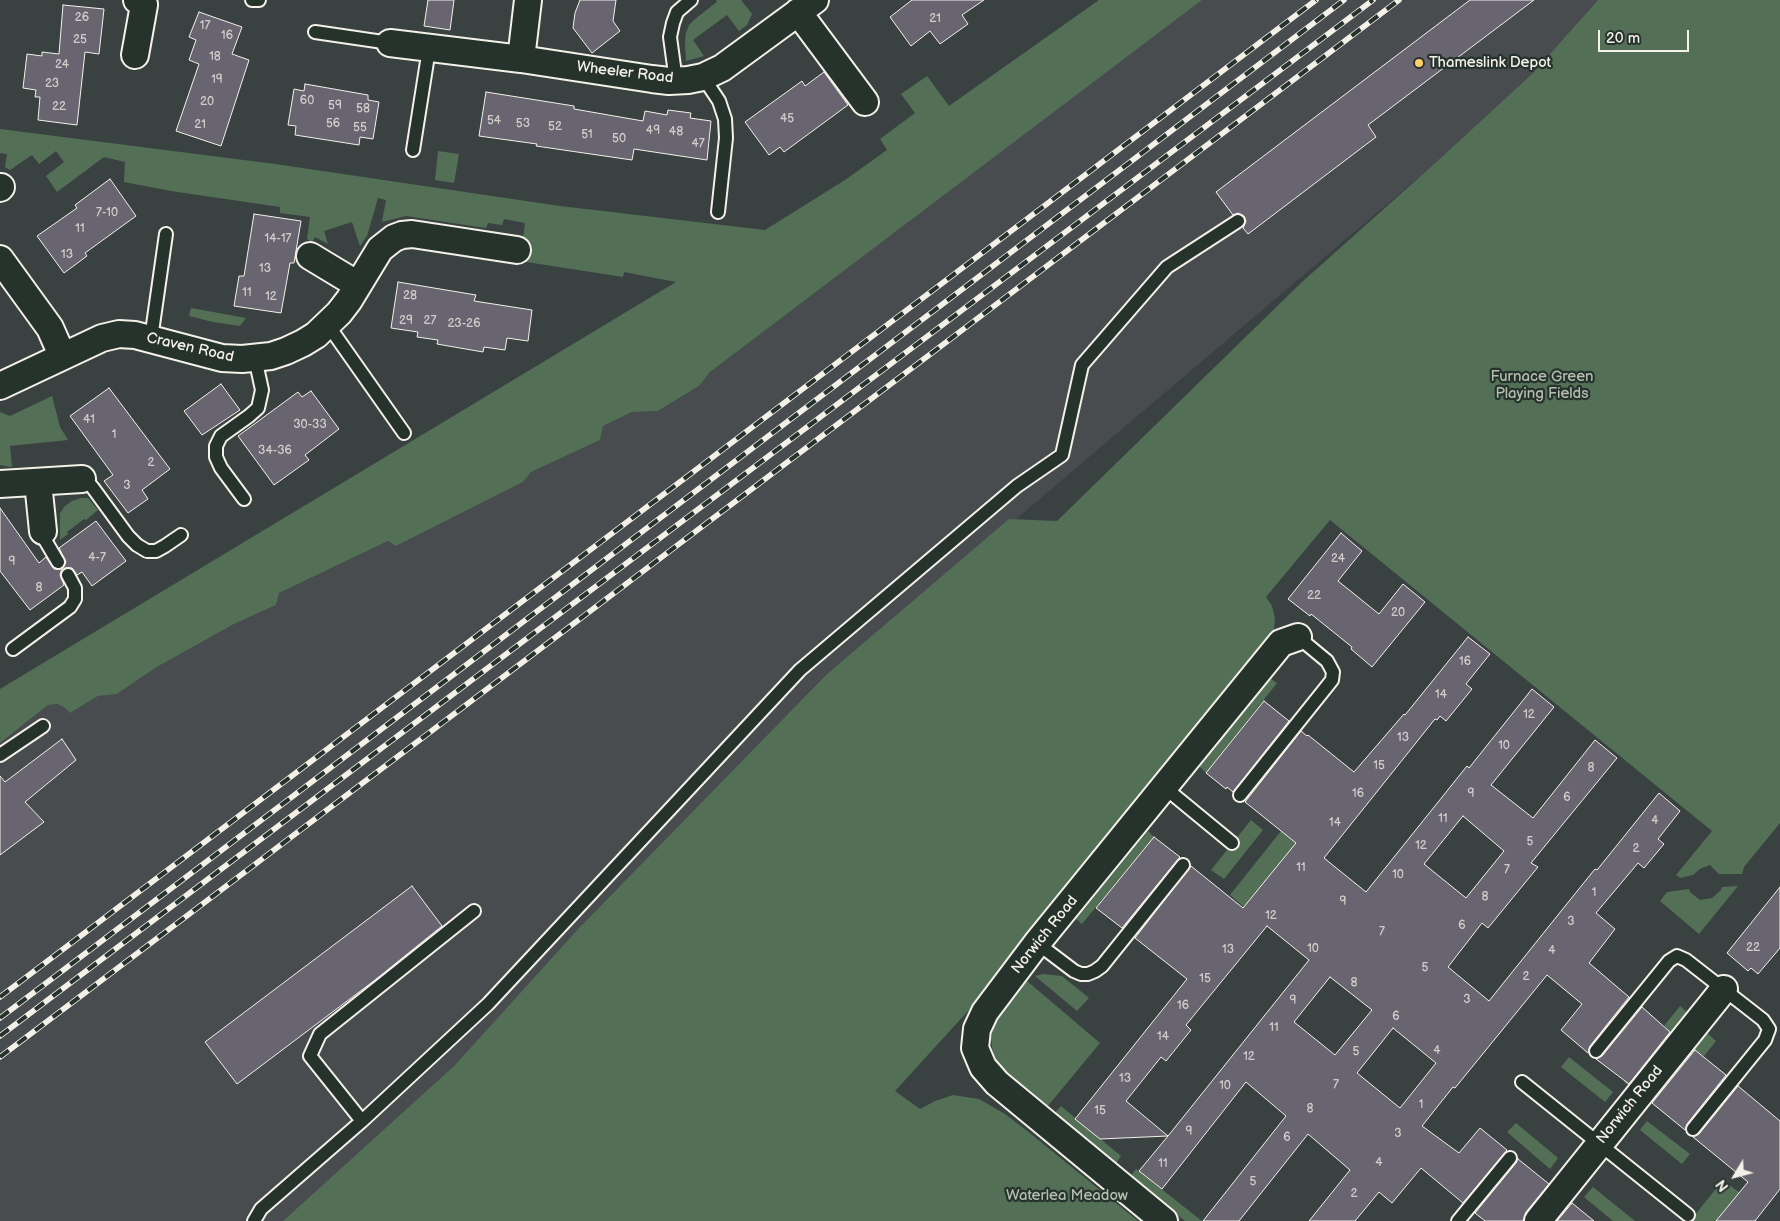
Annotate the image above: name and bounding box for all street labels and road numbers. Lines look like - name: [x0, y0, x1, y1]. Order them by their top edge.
- street label: Wheeler Road: [576, 58, 674, 88]
- street label: Craven Road: [145, 329, 235, 367]
- street label: Norwich Road: [1008, 892, 1082, 978]
- street label: Norwich Road: [1593, 1062, 1667, 1148]

